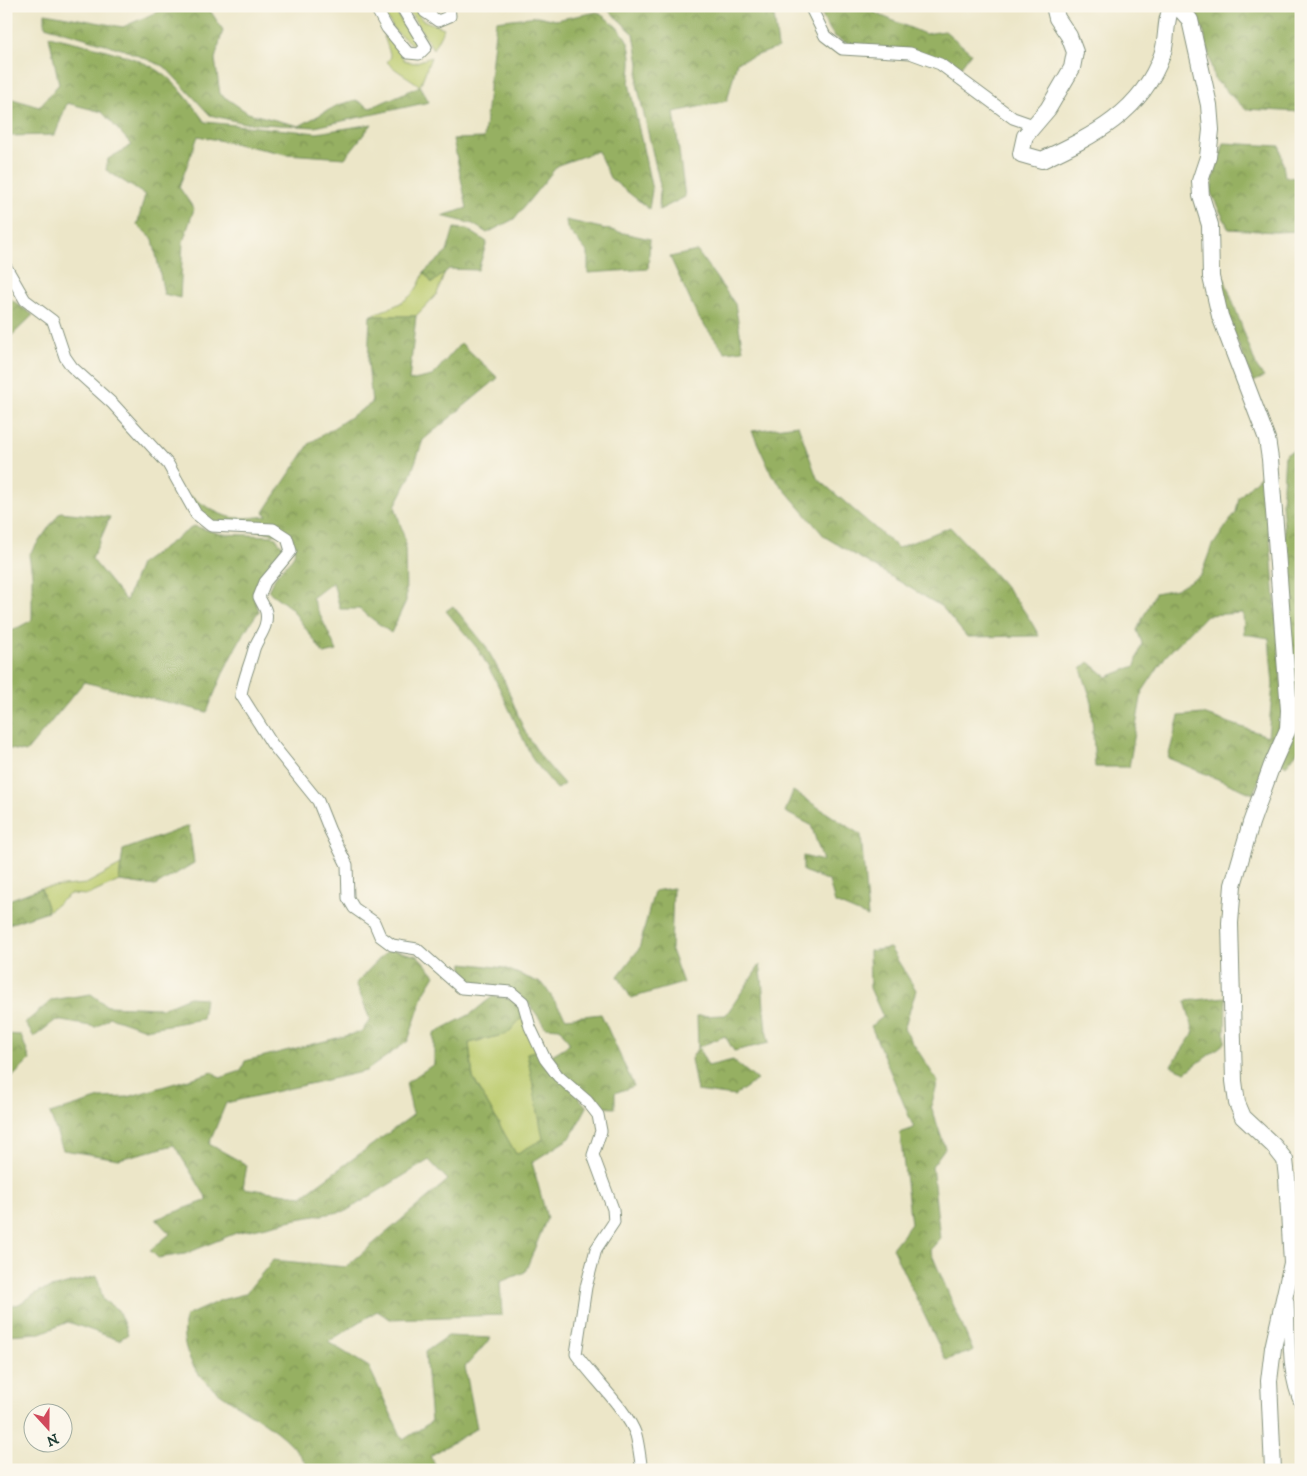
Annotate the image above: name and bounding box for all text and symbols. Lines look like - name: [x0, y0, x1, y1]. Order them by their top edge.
- north arrow: [22, 1404, 72, 1454]
- text: N: [43, 1429, 61, 1450]

